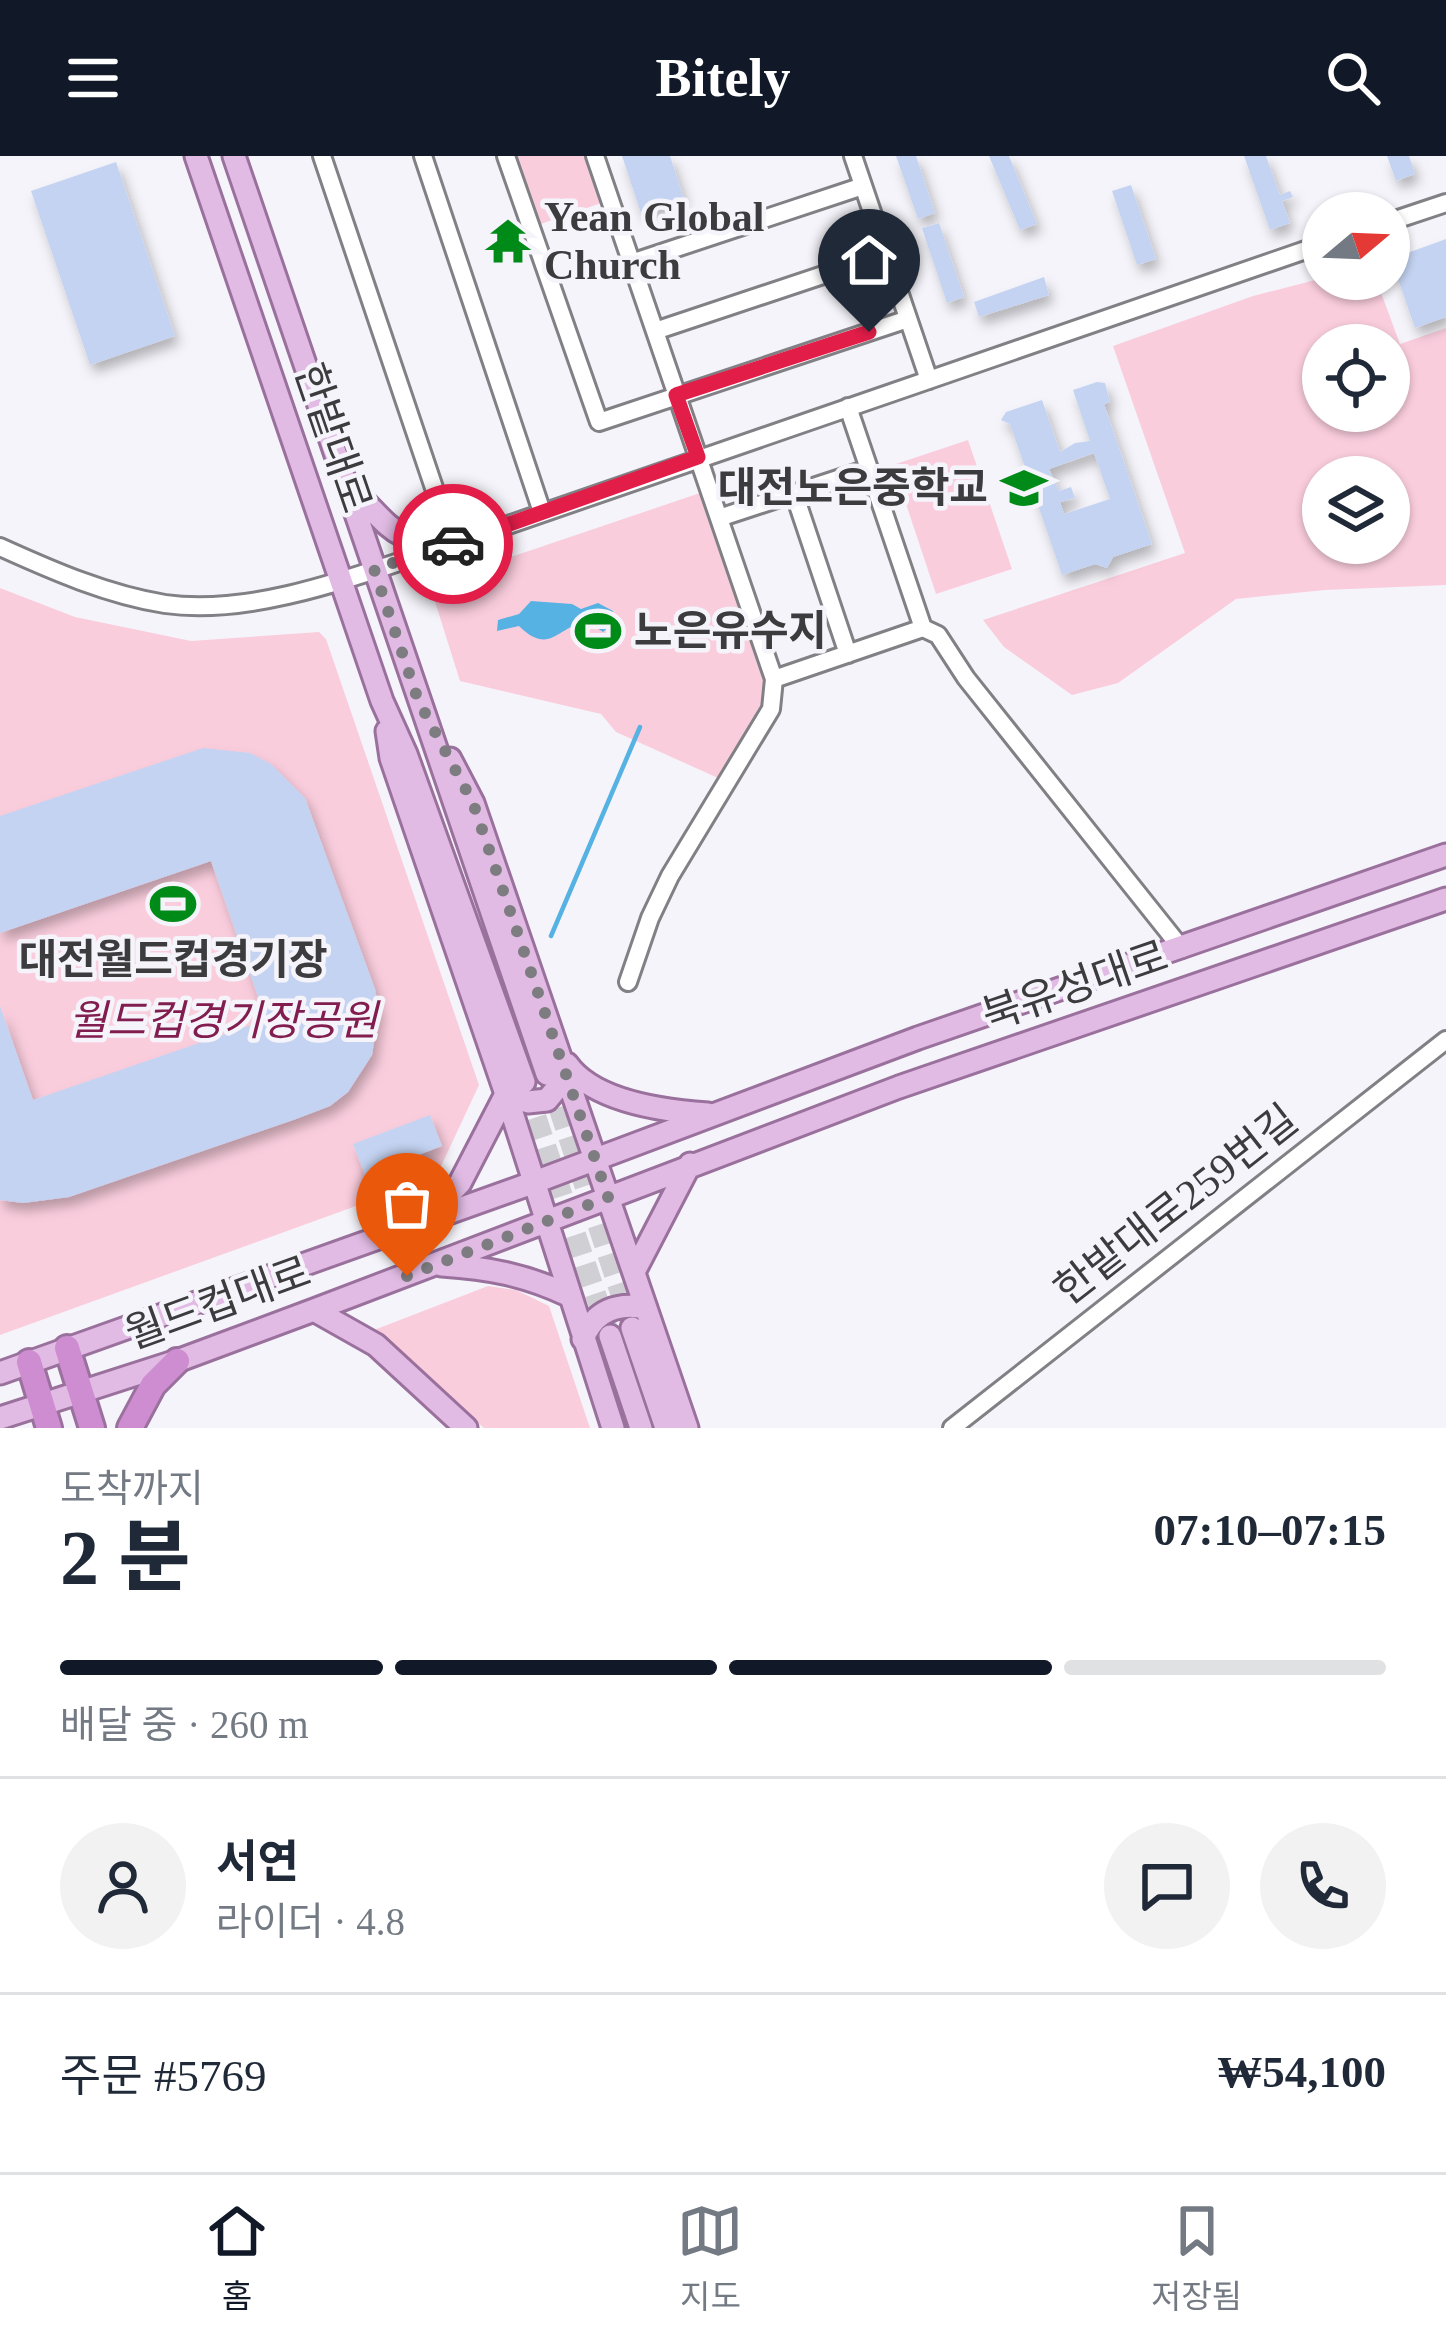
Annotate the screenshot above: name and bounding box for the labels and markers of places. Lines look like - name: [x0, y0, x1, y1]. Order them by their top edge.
- place label: Yean Global Church: [544, 194, 765, 288]
- pin: [818, 209, 920, 332]
- temple icon: Yean Global Church: [483, 216, 533, 266]
- school or university icon: 대전노은중학교: [999, 463, 1049, 513]
- place label: 대전노은중학교: [718, 465, 988, 511]
- sports icon: 노은유수지: [573, 606, 623, 656]
- place label: 노은유수지: [634, 608, 827, 654]
- sports icon: 대전월드컵경기장: [148, 879, 198, 929]
- place label: 대전월드컵경기장: [18, 937, 328, 983]
- pin: [356, 1153, 458, 1276]

